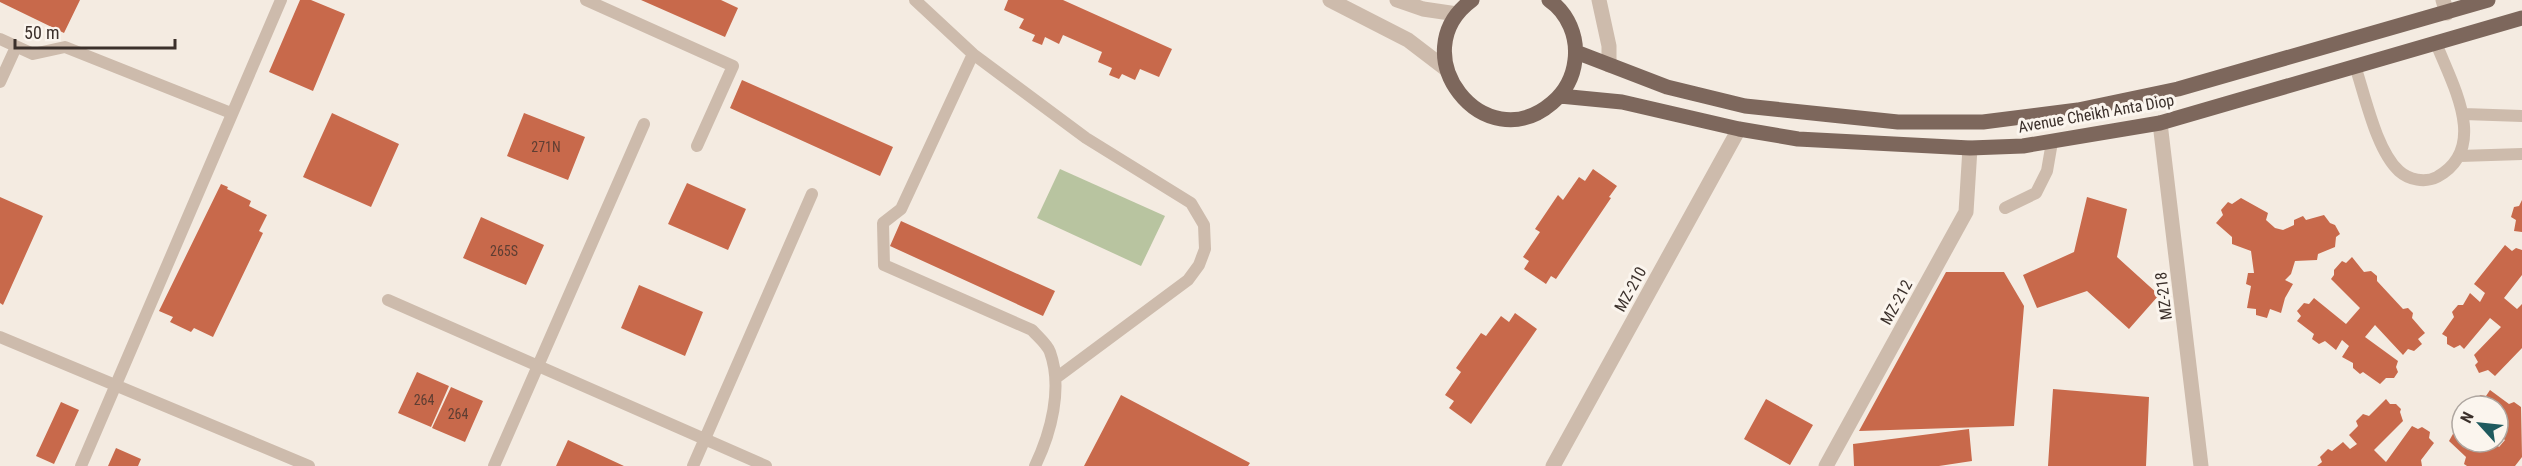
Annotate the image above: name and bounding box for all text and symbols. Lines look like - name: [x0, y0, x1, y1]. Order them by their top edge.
- scale bar: [15, 12, 176, 50]
- text: 50 m: [24, 22, 59, 43]
- street label: Avenue Cheikh Anta Diop: [2017, 90, 2176, 137]
- house number: 271N: [531, 139, 561, 155]
- house number: 265S: [490, 243, 518, 259]
- street label: MZ-210: [1610, 264, 1650, 315]
- street label: MZ-218: [2151, 271, 2176, 321]
- street label: MZ-212: [1876, 277, 1916, 328]
- house number: 264: [414, 392, 434, 408]
- north arrow: [2450, 394, 2510, 454]
- house number: 264: [448, 406, 468, 422]
- text: N: [2456, 409, 2478, 426]

